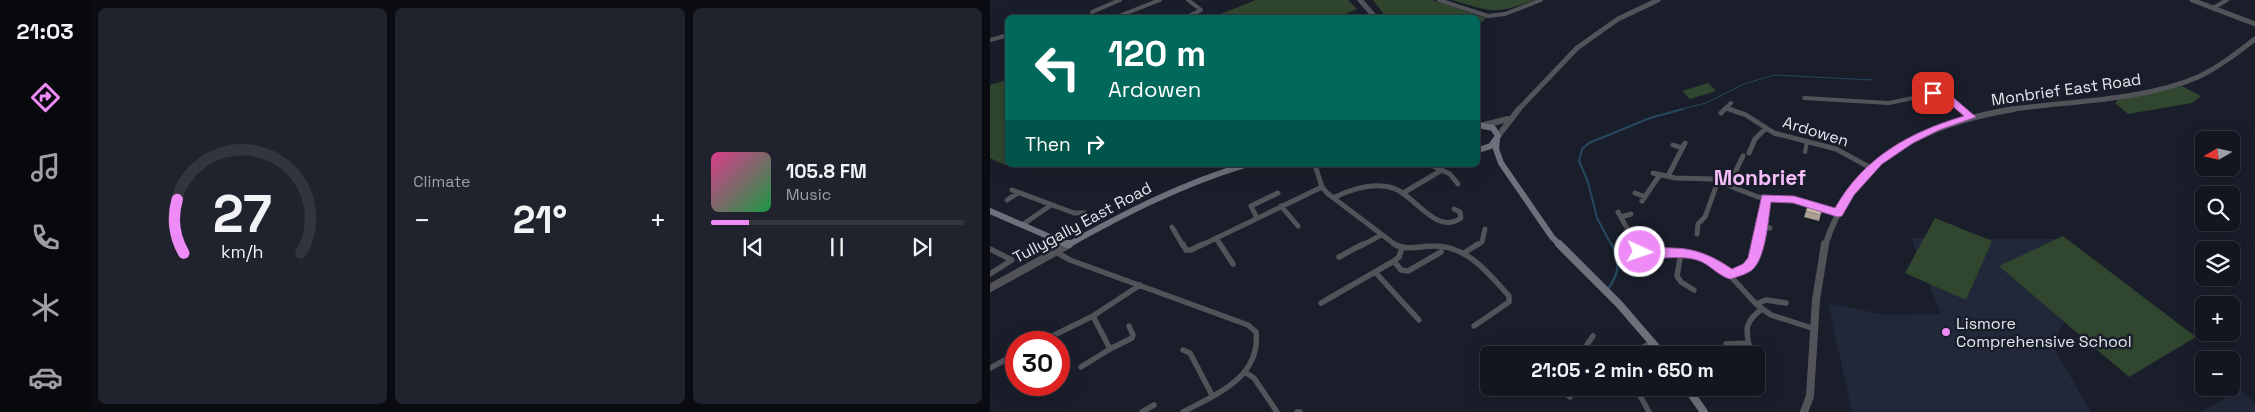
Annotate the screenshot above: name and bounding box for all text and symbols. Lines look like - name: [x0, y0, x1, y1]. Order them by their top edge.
- text: 21:03: [16, 17, 74, 45]
- text: 120 m: [1108, 32, 1206, 76]
- icon: left: [1025, 35, 1090, 100]
- street label: Monbrief East Road: [1990, 69, 2142, 110]
- pin: [1912, 72, 1954, 114]
- text: Ardowen: [1108, 75, 1201, 103]
- icon: arrive: [1919, 79, 1947, 107]
- icon: directions: [28, 80, 63, 115]
- street label: Ardowen: [1780, 112, 1851, 151]
- icon: right: [1081, 130, 1109, 158]
- north arrow: [2195, 131, 2240, 176]
- map controls: [2195, 131, 2240, 396]
- text: Then: [1025, 132, 1071, 157]
- icon: music: [28, 150, 63, 185]
- text: 105.8 FM: [786, 159, 867, 184]
- district label: Monbrief: [1714, 164, 1806, 191]
- text: Climate: [413, 171, 470, 192]
- street label: Tullygally East Road: [1009, 177, 1155, 268]
- text: 27: [213, 181, 272, 247]
- text: Music: [786, 184, 831, 205]
- button: search: [2195, 186, 2240, 231]
- text: 21°: [513, 196, 567, 244]
- text: −: [413, 202, 431, 238]
- text: +: [649, 202, 667, 238]
- icon: phone: [28, 220, 63, 255]
- position arrow: [1613, 225, 1665, 277]
- icon: previous: [739, 233, 767, 261]
- icon: pause: [823, 233, 851, 261]
- icon: next: [908, 233, 936, 261]
- text: km/h: [221, 240, 264, 263]
- button: layers: [2195, 241, 2240, 286]
- icon: climate: [28, 290, 63, 325]
- button: +: [2195, 296, 2240, 341]
- place label: Lismore Comprehensive School: [1956, 313, 2132, 352]
- marker: Lismore Comprehensive School: [1940, 326, 1952, 338]
- speed limit sign: 30: [1005, 331, 1070, 396]
- button: −: [2195, 351, 2240, 396]
- text: 21:05 · 2 min · 650 m: [1531, 358, 1714, 383]
- icon: car: [28, 360, 63, 395]

